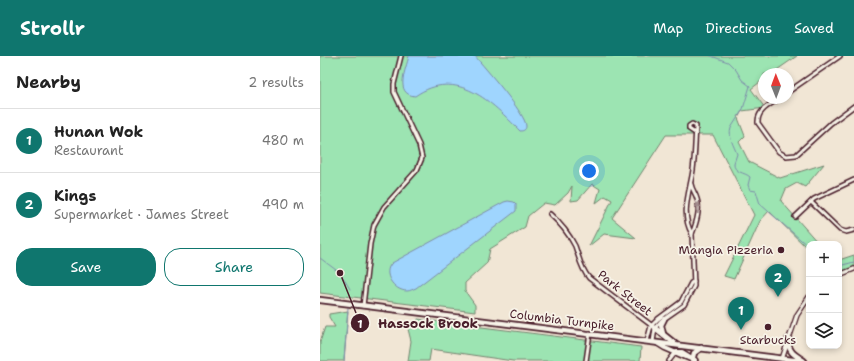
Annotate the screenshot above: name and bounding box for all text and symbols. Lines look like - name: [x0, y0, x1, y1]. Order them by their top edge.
- text: Strollr: [20, 16, 85, 41]
- text: Map: [654, 19, 684, 37]
- text: Directions: [706, 19, 772, 37]
- text: Saved: [794, 19, 834, 37]
- north arrow: [758, 68, 794, 104]
- text: Nearby: [16, 71, 81, 93]
- text: 2 results: [248, 74, 304, 91]
- text: Hunan Wok: [54, 122, 143, 142]
- text: 1: [26, 132, 32, 149]
- text: 480 m: [262, 132, 304, 149]
- text: Restaurant: [54, 142, 124, 159]
- your location: [579, 161, 599, 181]
- text: Kings: [54, 186, 96, 206]
- text: 2: [24, 196, 34, 213]
- text: 490 m: [262, 196, 304, 213]
- one-way arrow: [695, 201, 701, 214]
- text: Supermarket · James Street: [54, 206, 229, 223]
- map controls: [806, 241, 842, 349]
- button: +: [806, 241, 842, 277]
- place label: Mangia Pizzeria: [679, 242, 774, 258]
- marker: Mangia Pizzeria: [776, 245, 786, 255]
- button: Save: [16, 248, 156, 286]
- button: Share: [164, 248, 304, 286]
- pin: 2: [765, 264, 791, 297]
- street label: Park Street: [594, 267, 656, 319]
- button: −: [806, 277, 842, 313]
- pin: 1: [728, 297, 754, 330]
- street label: Columbia Turnpike: [509, 306, 615, 334]
- callout: Hassock Brook: [350, 311, 486, 336]
- button: layers: [806, 313, 842, 349]
- text: Hassock Brook: [378, 315, 478, 332]
- text: 1: [357, 316, 363, 332]
- marker: Starbucks: [763, 322, 773, 332]
- place label: Starbucks: [740, 332, 796, 348]

